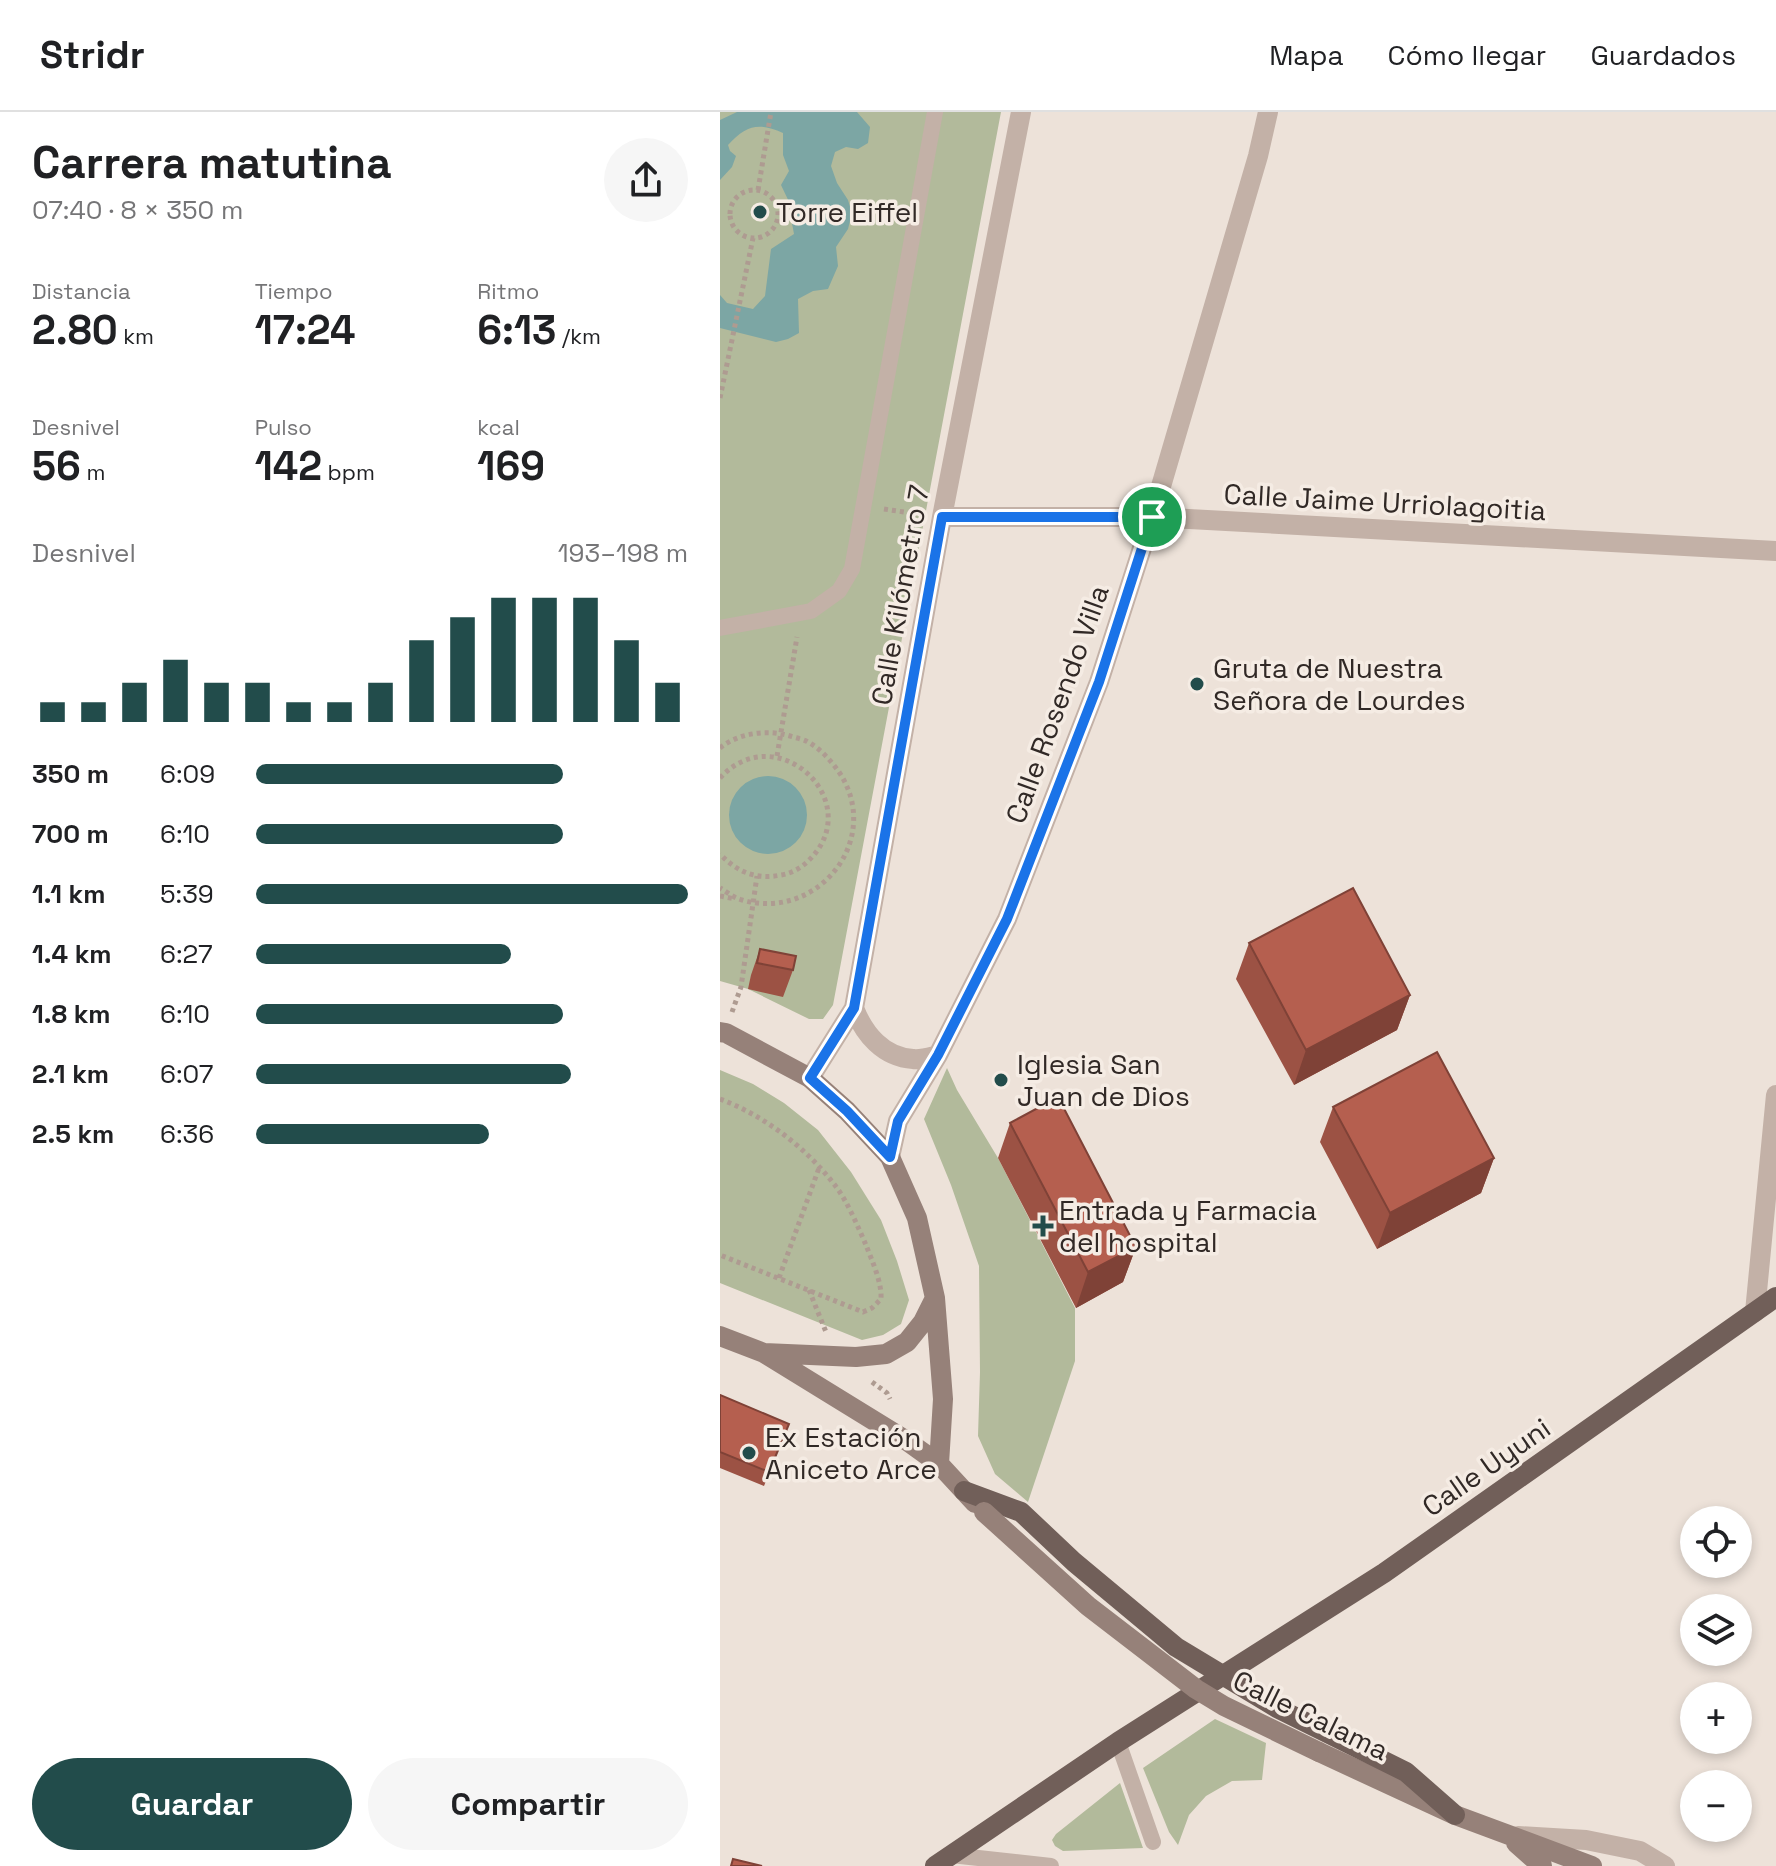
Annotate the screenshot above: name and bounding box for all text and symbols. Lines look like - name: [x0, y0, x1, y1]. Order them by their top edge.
- text: Stridr: [40, 31, 145, 79]
- text: Mapa: [1269, 37, 1344, 73]
- text: Cómo llegar: [1388, 37, 1546, 73]
- text: Guardados: [1590, 37, 1736, 73]
- text: Carrera matutina: [32, 135, 392, 191]
- button: share: [604, 138, 688, 222]
- text: 07:40 · 8 × 350 m: [32, 193, 243, 227]
- place label: Torre Eiffel: [776, 194, 918, 230]
- marker: Torre Eiffel: [751, 203, 769, 221]
- text: Distancia: [32, 277, 131, 305]
- text: Tiempo: [255, 277, 333, 305]
- text: Ritmo: [477, 277, 539, 305]
- text: 2.80: [32, 305, 118, 356]
- text: 17:24: [255, 305, 355, 356]
- text: 6:13: [477, 305, 556, 356]
- text: km: [118, 322, 154, 350]
- text: /km: [556, 322, 601, 350]
- text: Desnivel: [32, 413, 120, 441]
- text: Pulso: [255, 413, 312, 441]
- text: kcal: [477, 413, 520, 441]
- text: 56: [32, 441, 81, 492]
- text: 142: [255, 441, 322, 492]
- text: 169: [477, 441, 545, 492]
- text: m: [81, 458, 105, 486]
- text: bpm: [322, 458, 375, 486]
- street label: Calle Jaime Urriolagoitia: [1223, 476, 1547, 528]
- street label: Calle Kilómetro 7: [863, 482, 937, 708]
- pin: [1118, 483, 1186, 551]
- icon: arrive: [1130, 495, 1174, 539]
- text: Desnivel: [32, 536, 136, 570]
- text: 193–198 m: [558, 536, 688, 570]
- street label: Calle Rosendo Villa: [997, 580, 1117, 828]
- place label: Gruta de Nuestra Señora de Lourdes: [1213, 650, 1465, 718]
- marker: Gruta de Nuestra Señora de Lourdes: [1188, 675, 1206, 693]
- text: 350 m: [32, 757, 109, 791]
- text: 6:09: [160, 757, 215, 791]
- text: 700 m: [32, 817, 109, 851]
- text: 6:10: [160, 817, 210, 851]
- text: 1.1 km: [32, 877, 105, 911]
- text: 5:39: [160, 877, 214, 911]
- text: 1.4 km: [32, 937, 112, 971]
- text: 6:27: [160, 937, 213, 971]
- text: 1.8 km: [32, 997, 111, 1031]
- text: 6:10: [160, 997, 210, 1031]
- place label: Iglesia San Juan de Dios: [1017, 1046, 1190, 1114]
- text: 2.1 km: [32, 1057, 109, 1091]
- text: 6:07: [160, 1057, 213, 1091]
- marker: Iglesia San Juan de Dios: [992, 1071, 1010, 1089]
- text: 2.5 km: [32, 1117, 114, 1151]
- text: 6:36: [160, 1117, 214, 1151]
- place label: Entrada y Farmacia del hospital: [1059, 1192, 1317, 1260]
- marker: Entrada y Farmacia del hospital: [1034, 1217, 1052, 1235]
- street label: Calle Uyuni: [1415, 1410, 1557, 1524]
- place label: Ex Estación Aniceto Arce: [765, 1419, 937, 1487]
- marker: Ex Estación Aniceto Arce: [740, 1444, 758, 1462]
- map controls: [1680, 1506, 1752, 1842]
- button: locate: [1680, 1506, 1752, 1578]
- button: layers: [1680, 1594, 1752, 1666]
- street label: Calle Calama: [1227, 1662, 1395, 1768]
- button: +: [1680, 1682, 1752, 1754]
- button: Guardar: [32, 1758, 352, 1850]
- button: Compartir: [368, 1758, 688, 1850]
- button: −: [1680, 1770, 1752, 1842]

